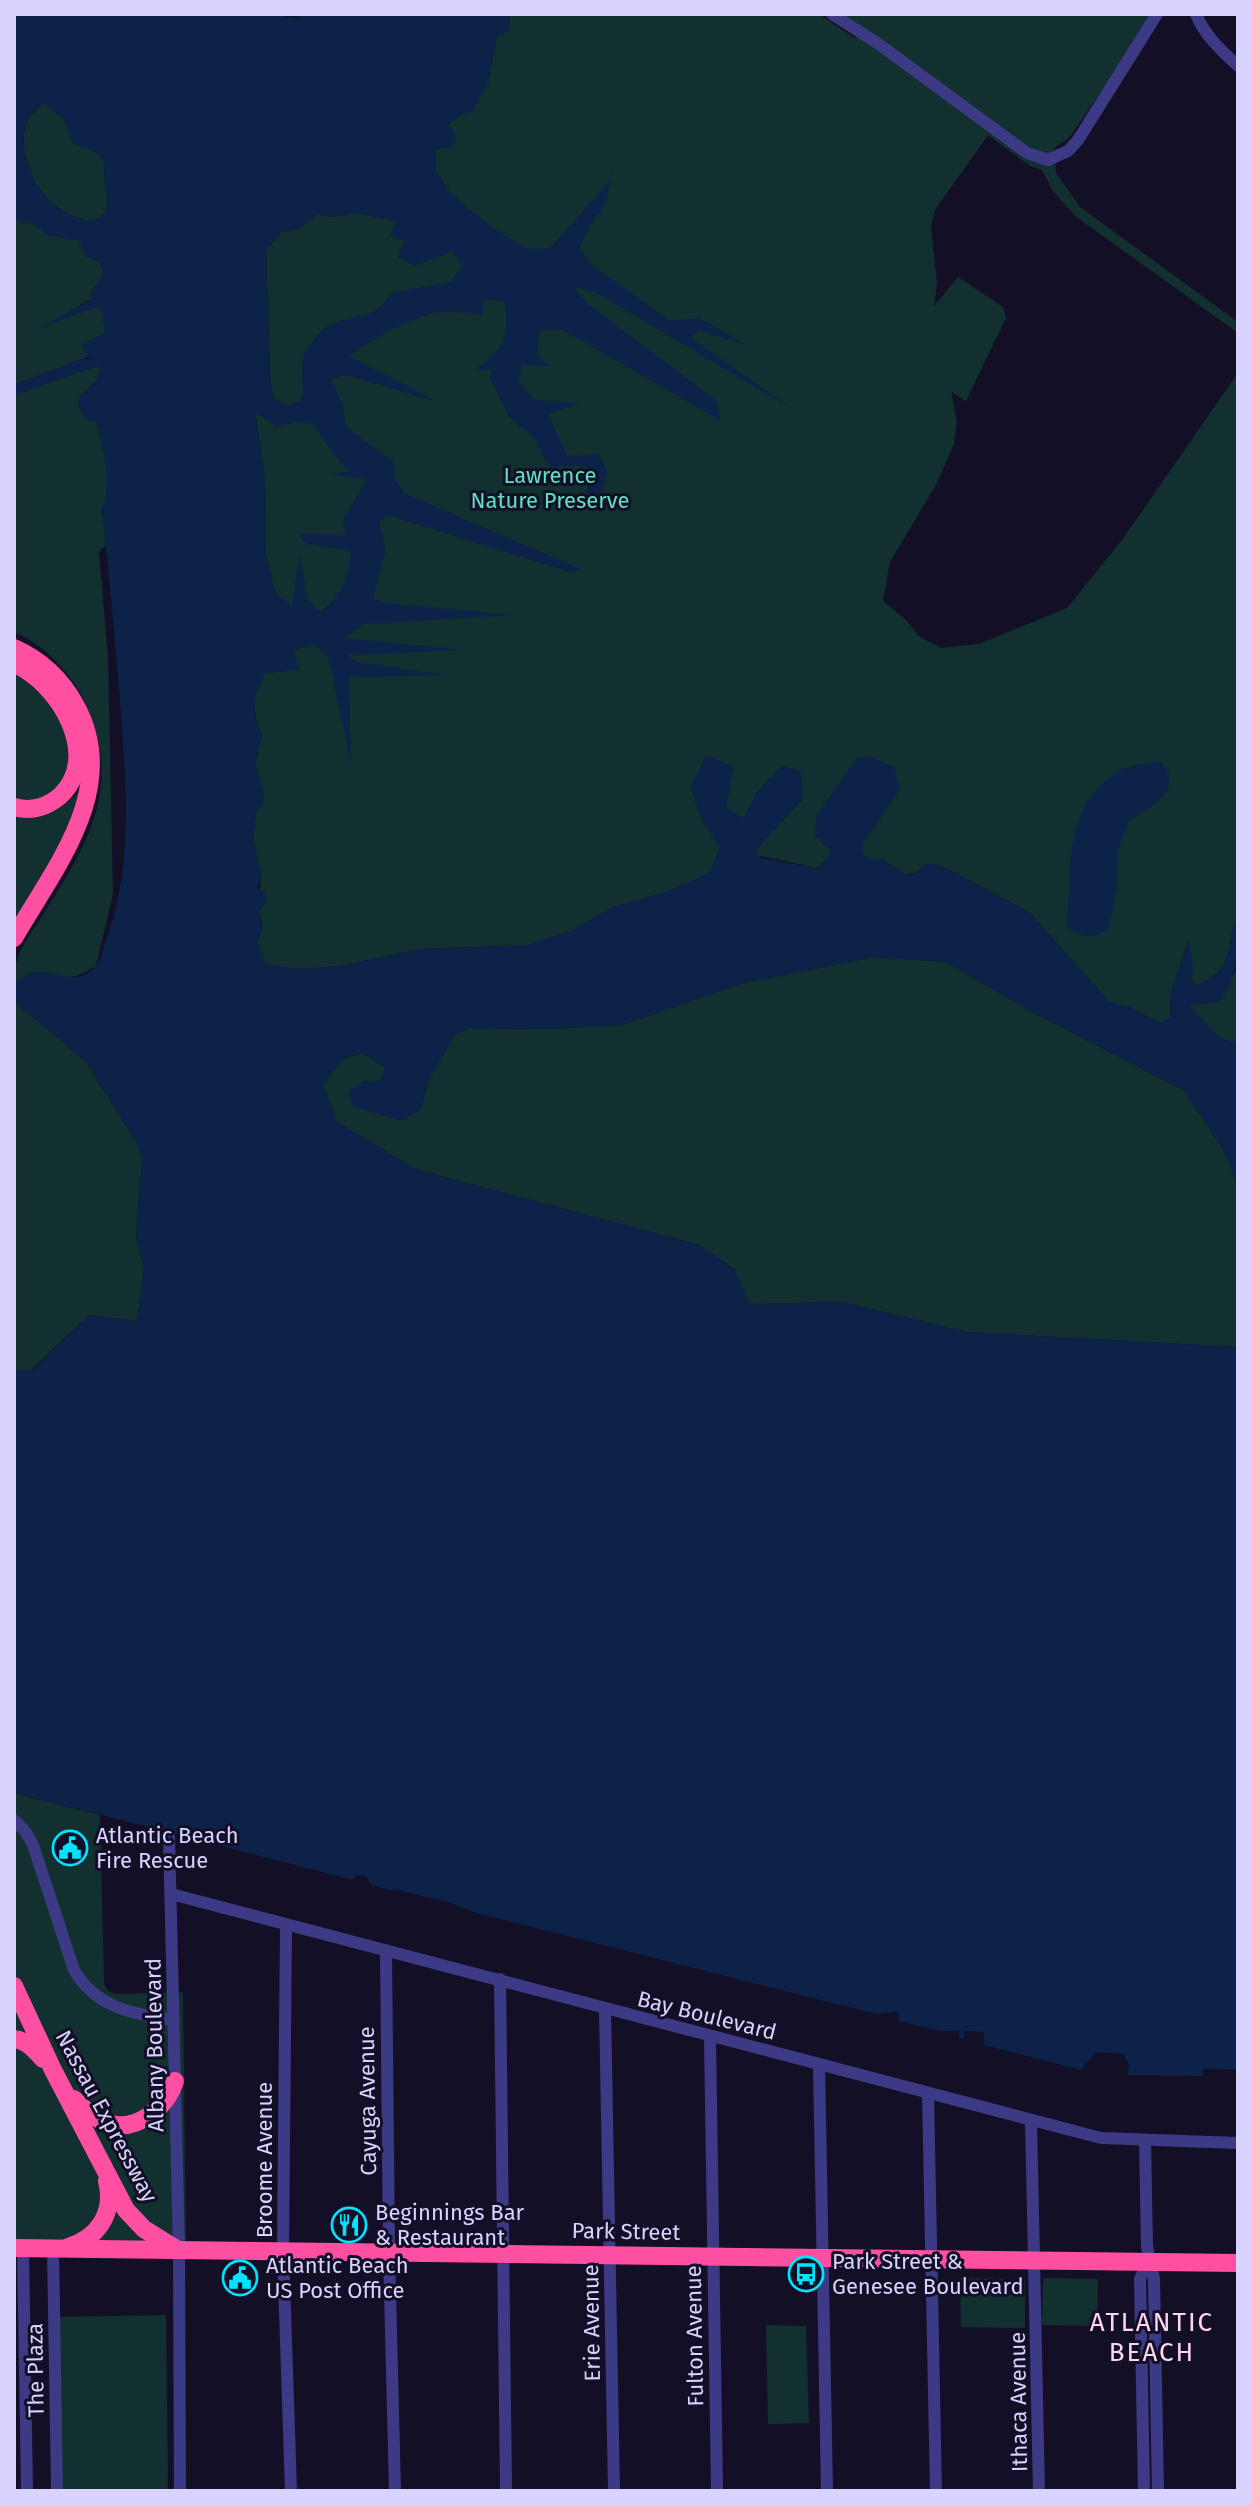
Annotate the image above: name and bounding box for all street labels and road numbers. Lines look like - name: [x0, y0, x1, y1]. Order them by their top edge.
- street label: Albany Boulevard: [139, 1958, 170, 2132]
- street label: Bay Boulevard: [635, 1985, 779, 2046]
- street label: Nassau Expressway: [50, 2026, 163, 2207]
- street label: Cayuga Avenue: [353, 2026, 382, 2176]
- street label: Broome Avenue: [251, 2082, 278, 2238]
- street label: Park Street: [571, 2217, 681, 2246]
- street label: Erie Avenue: [577, 2264, 606, 2382]
- street label: Fulton Avenue: [680, 2265, 709, 2407]
- street label: The Plaza: [21, 2323, 50, 2417]
- street label: Ithaca Avenue: [1004, 2332, 1033, 2472]

